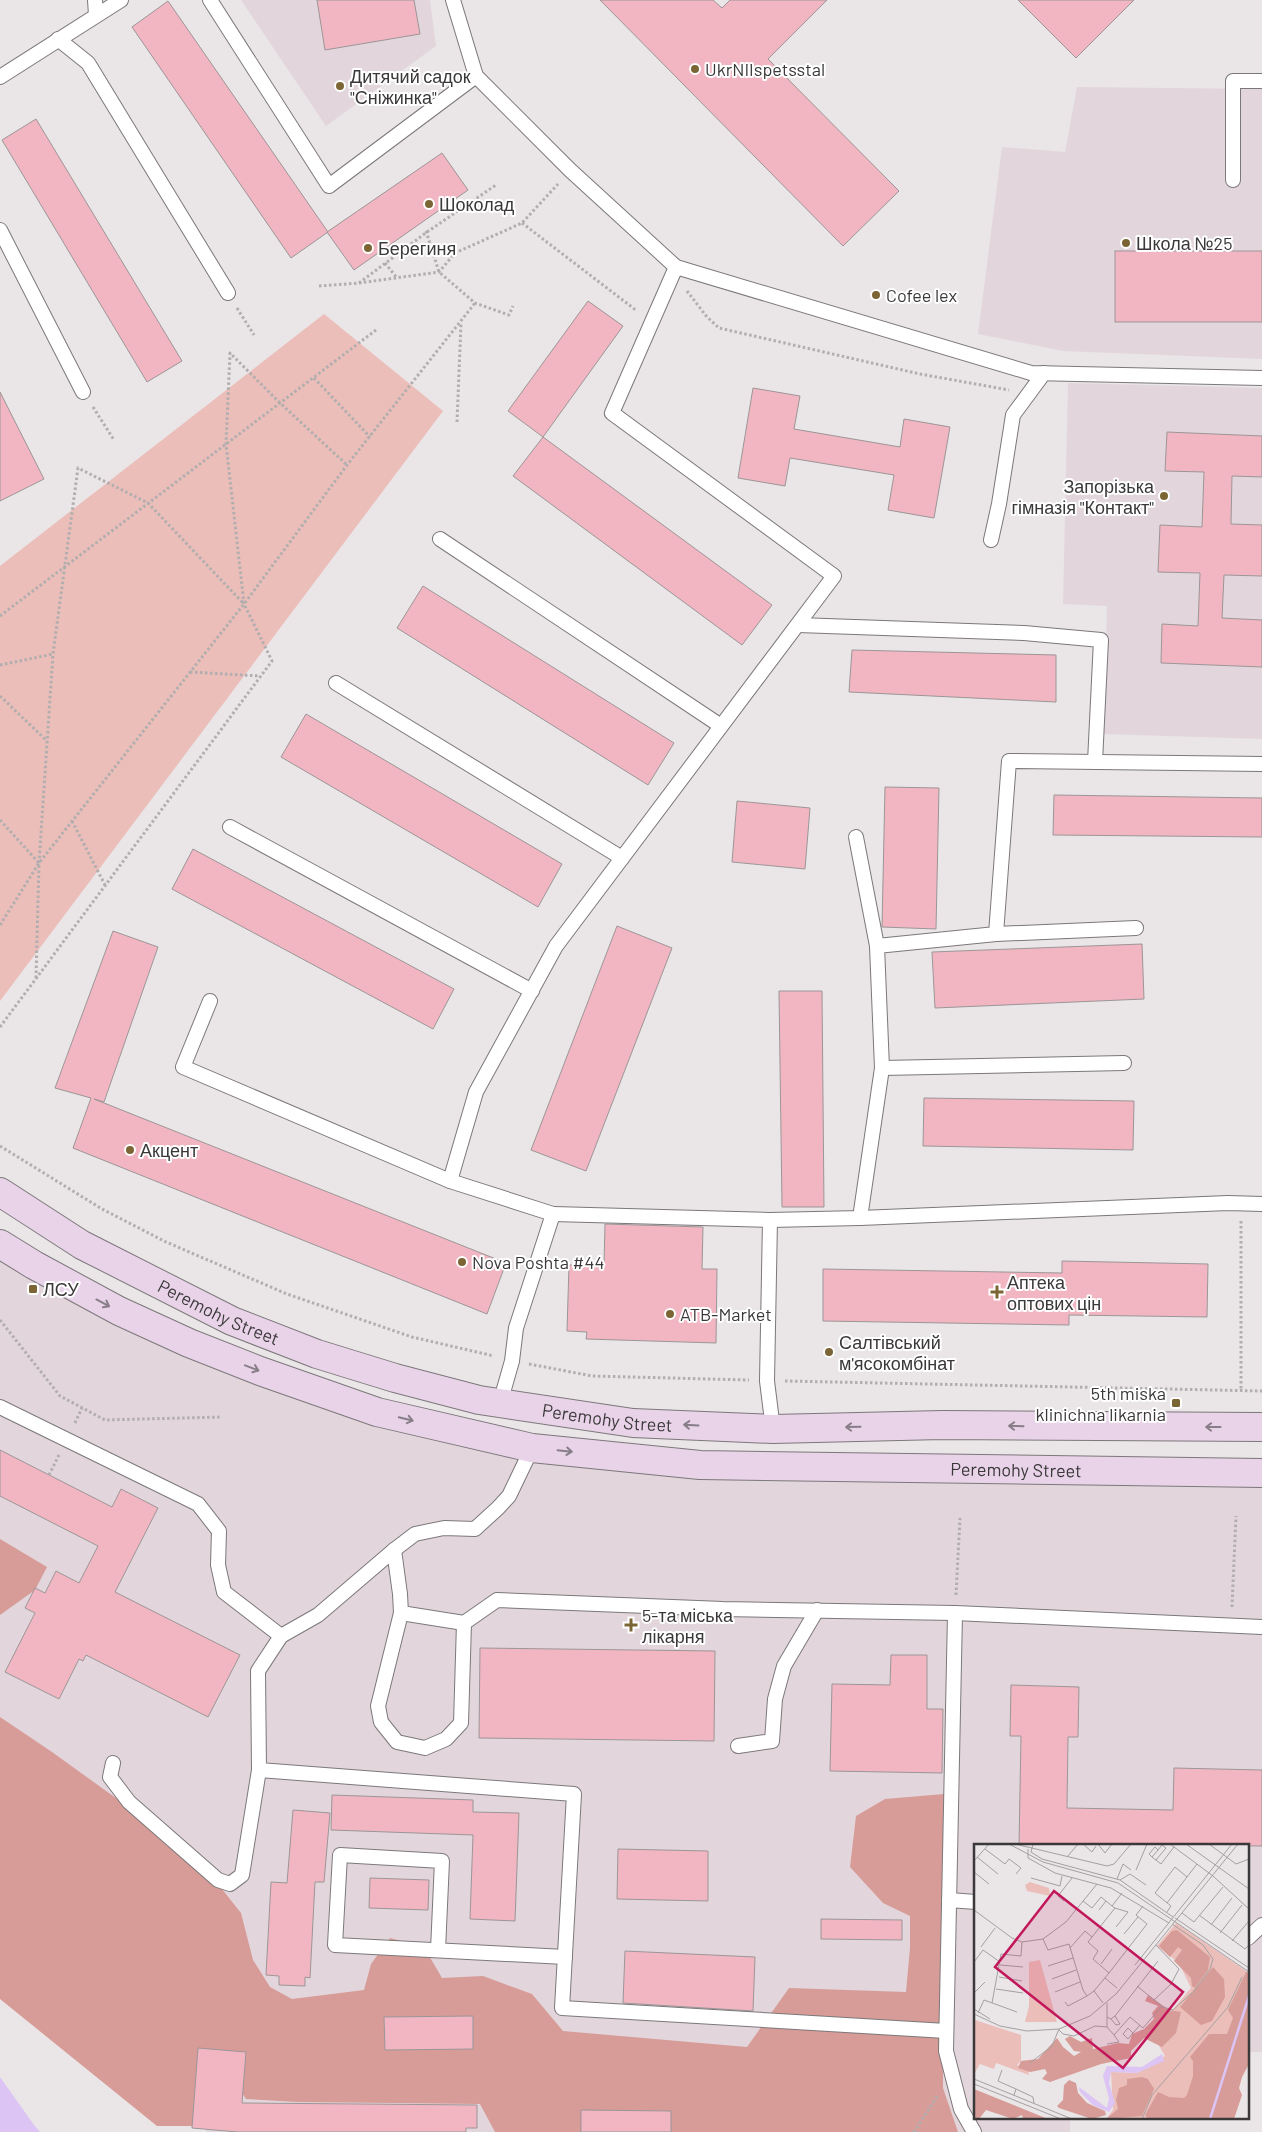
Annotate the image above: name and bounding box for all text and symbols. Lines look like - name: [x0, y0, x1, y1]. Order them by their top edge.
- place label: UkrNIIspetsstal: [705, 58, 825, 80]
- marker: UkrNIIspetsstal: [689, 63, 701, 75]
- place label: Дитячий садок "Сніжинка": [350, 65, 471, 108]
- marker: Дитячий садок "Сніжинка": [334, 80, 346, 92]
- place label: Шоколад: [439, 193, 515, 215]
- marker: Шоколад: [423, 198, 435, 210]
- place label: Школа №25: [1136, 232, 1233, 254]
- place label: Берегиня: [378, 237, 456, 259]
- marker: Школа №25: [1120, 237, 1132, 249]
- marker: Берегиня: [362, 242, 374, 254]
- place label: Cofee lex: [886, 284, 957, 306]
- marker: Cofee lex: [870, 289, 882, 301]
- place label: Запорізька гімназія "Контакт": [1011, 475, 1155, 518]
- marker: Запорізька гімназія "Контакт": [1158, 490, 1170, 502]
- place label: Акцент: [140, 1139, 198, 1161]
- marker: Акцент: [124, 1144, 136, 1156]
- place label: Nova Poshta #44: [472, 1251, 604, 1273]
- marker: Nova Poshta #44: [456, 1256, 468, 1268]
- place label: Аптека оптових цін: [1007, 1271, 1101, 1314]
- street label: Peremohy Street: [154, 1274, 282, 1349]
- place label: ЛСУ: [43, 1278, 79, 1300]
- marker: ЛСУ: [27, 1283, 39, 1295]
- marker: Аптека оптових цін: [991, 1286, 1003, 1298]
- one-way arrow: [95, 1298, 110, 1308]
- place label: ATB-Market: [680, 1303, 772, 1325]
- marker: ATB-Market: [664, 1308, 676, 1320]
- place label: Салтівський м'ясокомбінат: [839, 1331, 955, 1374]
- marker: Салтівський м'ясокомбінат: [823, 1346, 835, 1358]
- one-way arrow: [244, 1363, 259, 1373]
- place label: 5th miska klinichna likarnia: [1036, 1382, 1166, 1425]
- marker: 5th miska klinichna likarnia: [1170, 1397, 1182, 1409]
- street label: Peremohy Street: [541, 1399, 673, 1436]
- one-way arrow: [397, 1415, 413, 1424]
- one-way arrow: [683, 1421, 699, 1430]
- one-way arrow: [1008, 1421, 1024, 1431]
- one-way arrow: [846, 1422, 862, 1432]
- one-way arrow: [1206, 1422, 1222, 1432]
- one-way arrow: [557, 1447, 573, 1456]
- street label: Peremohy Street: [950, 1458, 1082, 1481]
- place label: 5-та міська лікарня: [642, 1604, 734, 1647]
- marker: 5-та міська лікарня: [624, 1618, 638, 1632]
- inset map: [974, 1844, 1250, 2120]

